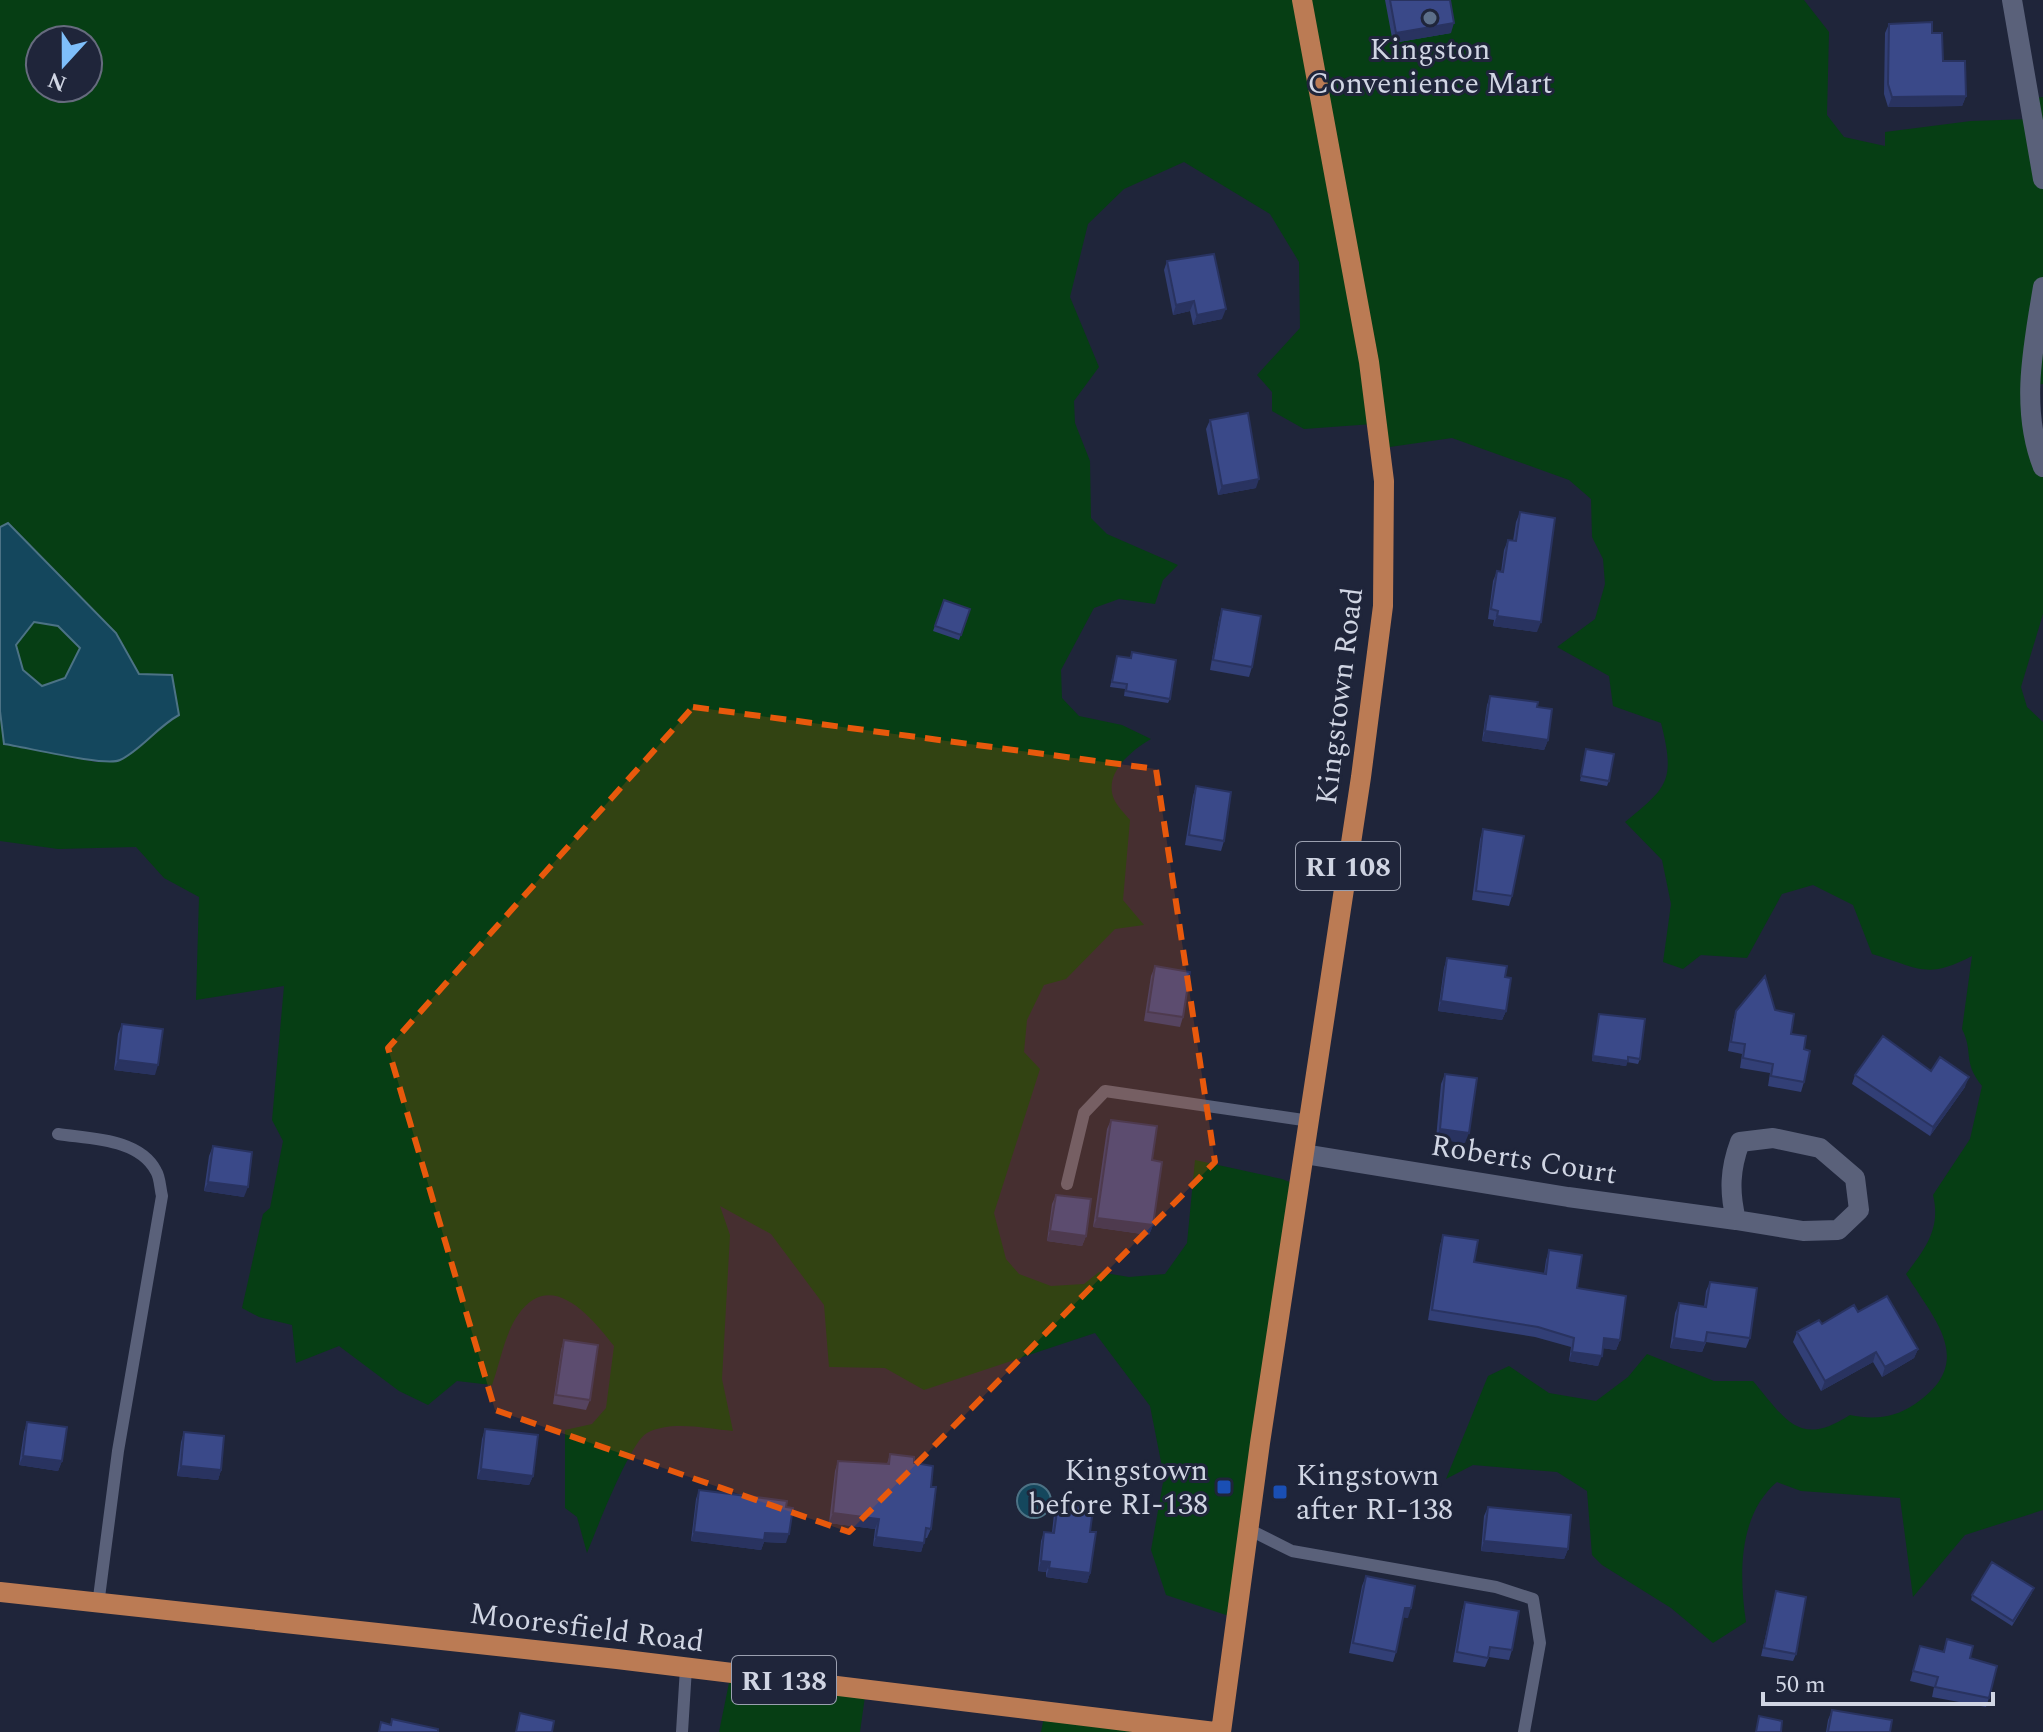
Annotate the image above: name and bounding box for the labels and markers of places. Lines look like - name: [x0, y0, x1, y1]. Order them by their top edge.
- marker: Kingston Convenience Mart: [1421, 9, 1439, 27]
- place label: Kingston Convenience Mart: [1307, 27, 1553, 107]
- place label: Kingstown before RI-138: [1028, 1448, 1208, 1528]
- place label: Kingstown after RI-138: [1296, 1453, 1453, 1533]
- marker: Kingstown before RI-138: [1215, 1478, 1233, 1496]
- marker: Kingstown after RI-138: [1271, 1483, 1289, 1501]

